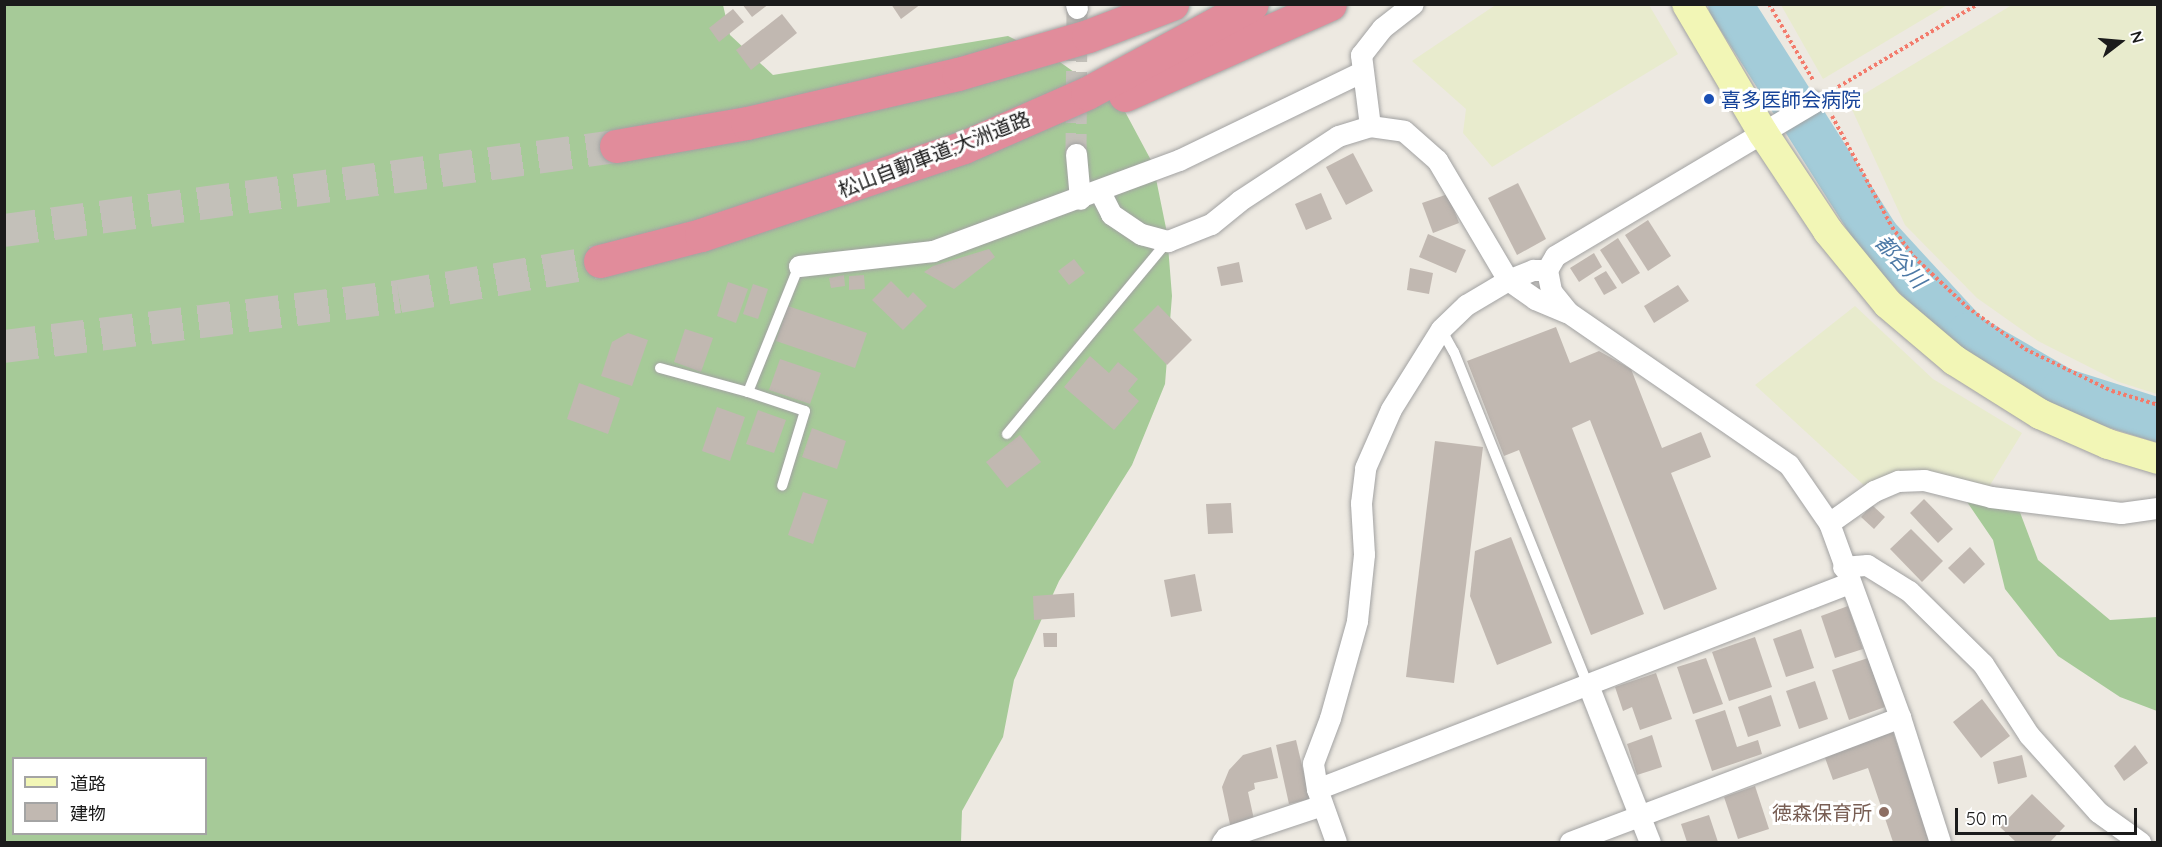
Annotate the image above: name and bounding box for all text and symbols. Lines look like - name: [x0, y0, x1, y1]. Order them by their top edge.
- north arrow: [2090, 12, 2150, 72]
- text: N: [2126, 29, 2149, 45]
- place label: 喜多医師会病院: [1721, 87, 1861, 111]
- marker: 喜多医師会病院: [1702, 92, 1716, 106]
- street label: 松山自動車道;大洲道路: [834, 106, 1034, 202]
- water label: 都谷川: [1871, 229, 1931, 293]
- legend: [12, 757, 207, 835]
- text: 道路: [70, 772, 106, 795]
- scale bar: [1958, 796, 2140, 834]
- place label: 徳森保育所: [1772, 800, 1872, 824]
- text: 建物: [70, 802, 106, 825]
- marker: 徳森保育所: [1877, 805, 1891, 819]
- text: 50 m: [1966, 807, 2008, 830]

